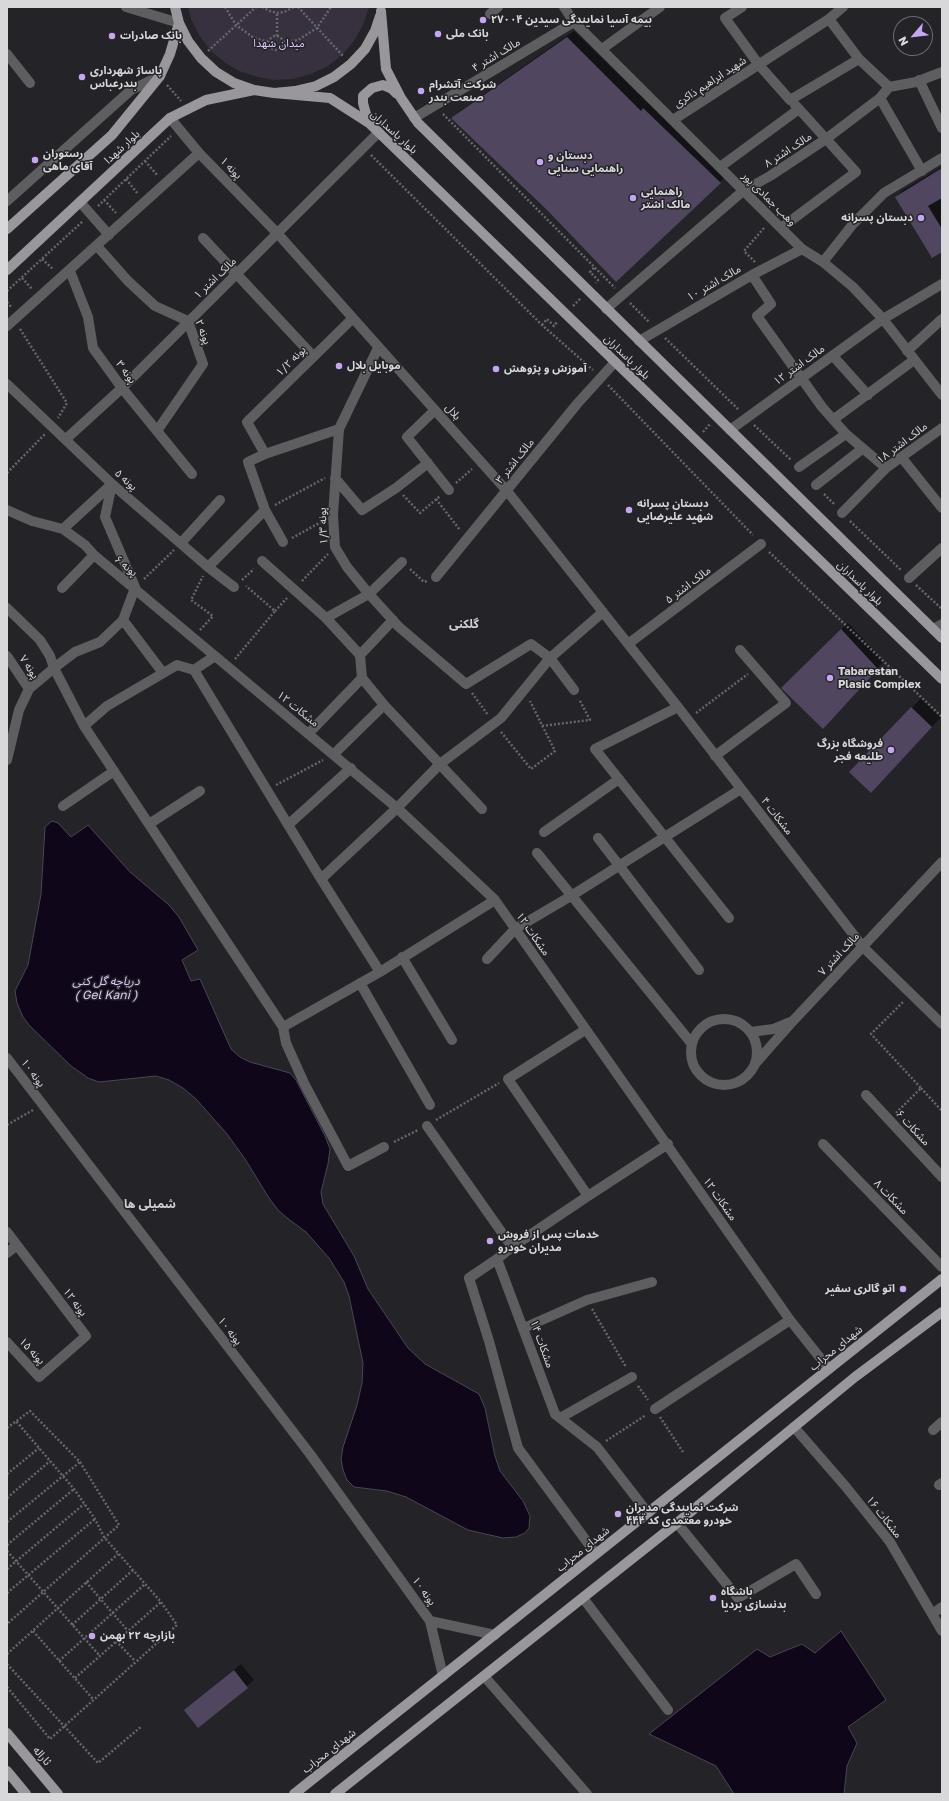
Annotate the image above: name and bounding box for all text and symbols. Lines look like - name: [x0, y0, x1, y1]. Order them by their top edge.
- place label: بیمه آسیا نمایندگی سیدین ۲۷۰۰۴: [491, 13, 652, 27]
- marker: بیمه آسیا نمایندگی سیدین ۲۷۰۰۴: [478, 15, 488, 25]
- north arrow: [893, 16, 933, 56]
- place label: بانک ملی: [446, 27, 489, 41]
- place label: بانک صادرات: [120, 29, 182, 43]
- marker: بانک ملی: [433, 29, 443, 39]
- marker: بانک صادرات: [107, 31, 117, 41]
- street label: مالک اشتر ۴: [469, 35, 523, 75]
- text: N: [895, 35, 911, 48]
- park label: میدان شهدا: [253, 37, 305, 51]
- street label: شهید ابراهیم ذاکری: [671, 54, 749, 110]
- place label: پاساژ شهرداری بندرعباس: [90, 64, 162, 90]
- marker: پاساژ شهرداری بندرعباس: [77, 72, 87, 82]
- place label: شرکت آتشرام صنعت بندر: [429, 78, 496, 104]
- marker: شرکت آتشرام صنعت بندر: [416, 86, 426, 96]
- street label: بلوار پاسداران: [368, 108, 420, 156]
- street label: بلوار شهدا: [102, 127, 142, 167]
- street label: مالک اشتر ۸: [762, 130, 814, 170]
- place label: رستوران آقای ماهی: [43, 147, 93, 173]
- place label: دبستان و راهنمایی سنایی: [548, 149, 623, 175]
- street label: پونه ۱: [217, 154, 245, 182]
- marker: رستوران آقای ماهی: [30, 155, 40, 165]
- marker: دبستان و راهنمایی سنایی: [535, 157, 545, 167]
- street label: وهب جمادی پور: [739, 169, 799, 229]
- place label: راهنمایی مالک اشتر: [641, 185, 690, 211]
- marker: راهنمایی مالک اشتر: [628, 193, 638, 203]
- place label: دبستان پسرانه: [841, 211, 913, 225]
- marker: دبستان پسرانه: [916, 213, 926, 223]
- street label: مالک اشتر ۱: [191, 254, 239, 302]
- street label: مالک اشتر ۱۰: [685, 262, 743, 304]
- street label: پونه ۲: [192, 318, 214, 346]
- street label: بلوار پاسداران: [601, 332, 653, 382]
- street label: مالک اشتر ۱۲: [771, 342, 827, 388]
- street label: پونه ۱/۲: [273, 343, 309, 379]
- street label: پونه ۳: [113, 358, 139, 386]
- place label: موبایل بلال: [347, 359, 401, 373]
- marker: موبایل بلال: [334, 361, 344, 371]
- place label: آموزش و پژوهش: [504, 362, 587, 376]
- marker: آموزش و پژوهش: [491, 364, 501, 374]
- street label: بلال: [442, 401, 464, 423]
- street label: مالک اشتر ۱۸: [874, 420, 930, 466]
- street label: مالک اشتر ۳: [493, 436, 537, 486]
- street label: پونه ۵: [112, 466, 140, 494]
- place label: دبستان پسرانه شهید علیرضایی: [637, 497, 713, 523]
- marker: دبستان پسرانه شهید علیرضایی: [624, 505, 634, 515]
- street label: پونه ۱/۳: [315, 507, 331, 545]
- street label: پونه ۶: [112, 553, 140, 579]
- street label: بلوار پاسداران: [834, 558, 886, 608]
- street label: مالک اشتر ۵: [662, 563, 714, 607]
- district label: گلکنی: [449, 617, 479, 631]
- street label: پونه ۷: [16, 653, 42, 681]
- place label: Tabarestan Plasic Complex: [838, 665, 921, 691]
- marker: Tabarestan Plasic Complex: [825, 673, 835, 683]
- street label: مشکات ۱۲: [274, 688, 322, 730]
- place label: فروشگاه بزرگ طلیعه فجر: [817, 737, 883, 763]
- marker: فروشگاه بزرگ طلیعه فجر: [886, 745, 896, 755]
- street label: مشکات ۴: [758, 795, 796, 837]
- street label: مشکات ۱۲: [513, 910, 553, 958]
- street label: مالک اشتر ۷: [816, 930, 862, 978]
- water label: دریاچه گل کنی ( Gel Kani ): [72, 974, 140, 1002]
- street label: پونه ۱۰: [18, 1056, 48, 1090]
- street label: مشکات ۶: [893, 1107, 933, 1149]
- street label: مشکات ۱۲: [700, 1175, 740, 1223]
- street label: مشکات ۸: [871, 1177, 911, 1217]
- district label: شمیلی ها: [124, 1197, 176, 1211]
- place label: خدمات پس از فروش مدیران خودرو: [498, 1228, 599, 1254]
- marker: خدمات پس از فروش مدیران خودرو: [485, 1236, 495, 1246]
- place label: اتو گالری سفیر: [825, 1282, 895, 1296]
- marker: اتو گالری سفیر: [898, 1284, 908, 1294]
- street label: پونه ۱۲: [60, 1285, 90, 1319]
- street label: پونه ۱۰: [215, 1314, 245, 1348]
- street label: مشکات ۱۴: [527, 1318, 557, 1370]
- street label: شهدای محراب: [807, 1323, 865, 1373]
- street label: پونه ۱۵: [16, 1335, 48, 1367]
- street label: مشکات ۱۶: [863, 1493, 905, 1541]
- place label: شرکت نمایندگی مدیران خودرو معتمدی کد ۴۴۴: [626, 1501, 739, 1527]
- marker: شرکت نمایندگی مدیران خودرو معتمدی کد ۴۴۴: [613, 1509, 623, 1519]
- street label: شهدای محراب: [554, 1524, 612, 1574]
- street label: پونه ۱۰: [409, 1574, 439, 1608]
- place label: باشگاه بدنسازی بردیا: [721, 1585, 786, 1611]
- marker: باشگاه بدنسازی بردیا: [708, 1593, 718, 1603]
- place label: بازارچه ۲۲ بهمن: [100, 1629, 175, 1643]
- marker: بازارچه ۲۲ بهمن: [87, 1631, 97, 1641]
- street label: شهدای محراب: [300, 1726, 358, 1776]
- street label: ثاراله: [30, 1744, 54, 1768]

